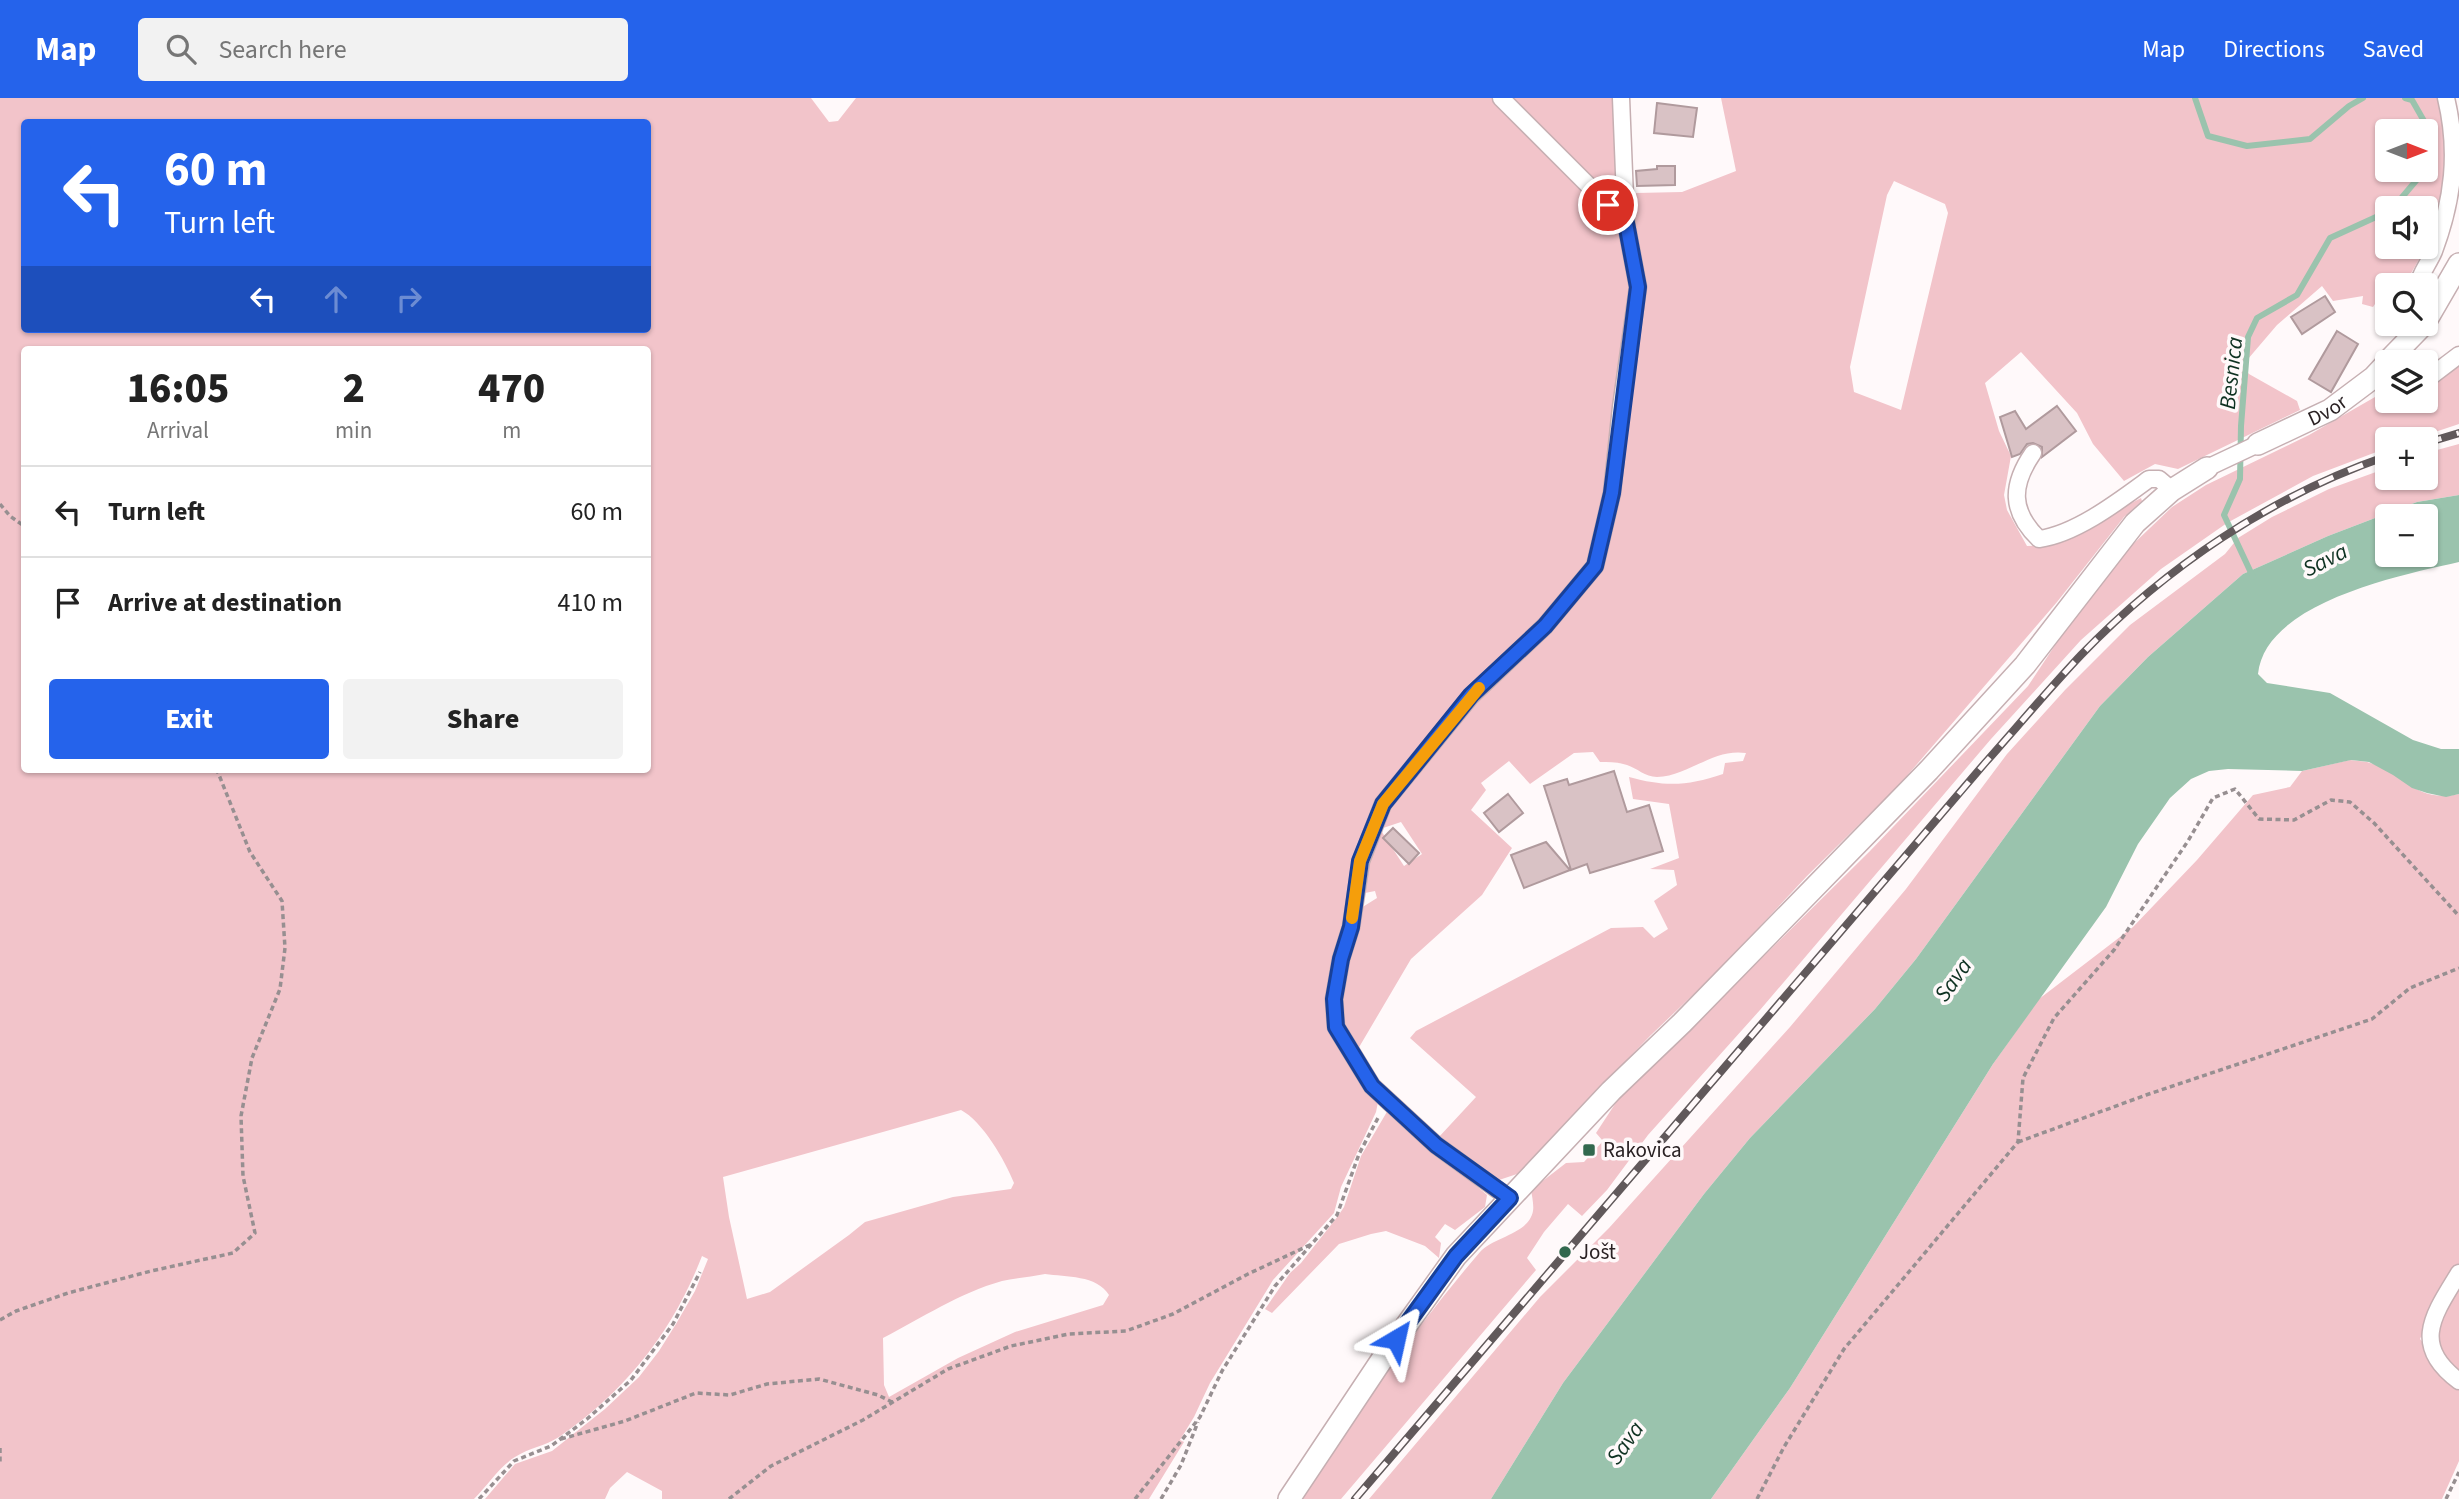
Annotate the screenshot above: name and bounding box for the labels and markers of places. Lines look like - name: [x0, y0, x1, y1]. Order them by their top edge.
- pin: [1578, 175, 1638, 235]
- place label: Rakovica: [1603, 1135, 1682, 1165]
- marker: Rakovica: [1581, 1142, 1597, 1158]
- place label: Jošt: [1579, 1237, 1616, 1267]
- marker: Jošt: [1557, 1244, 1573, 1260]

